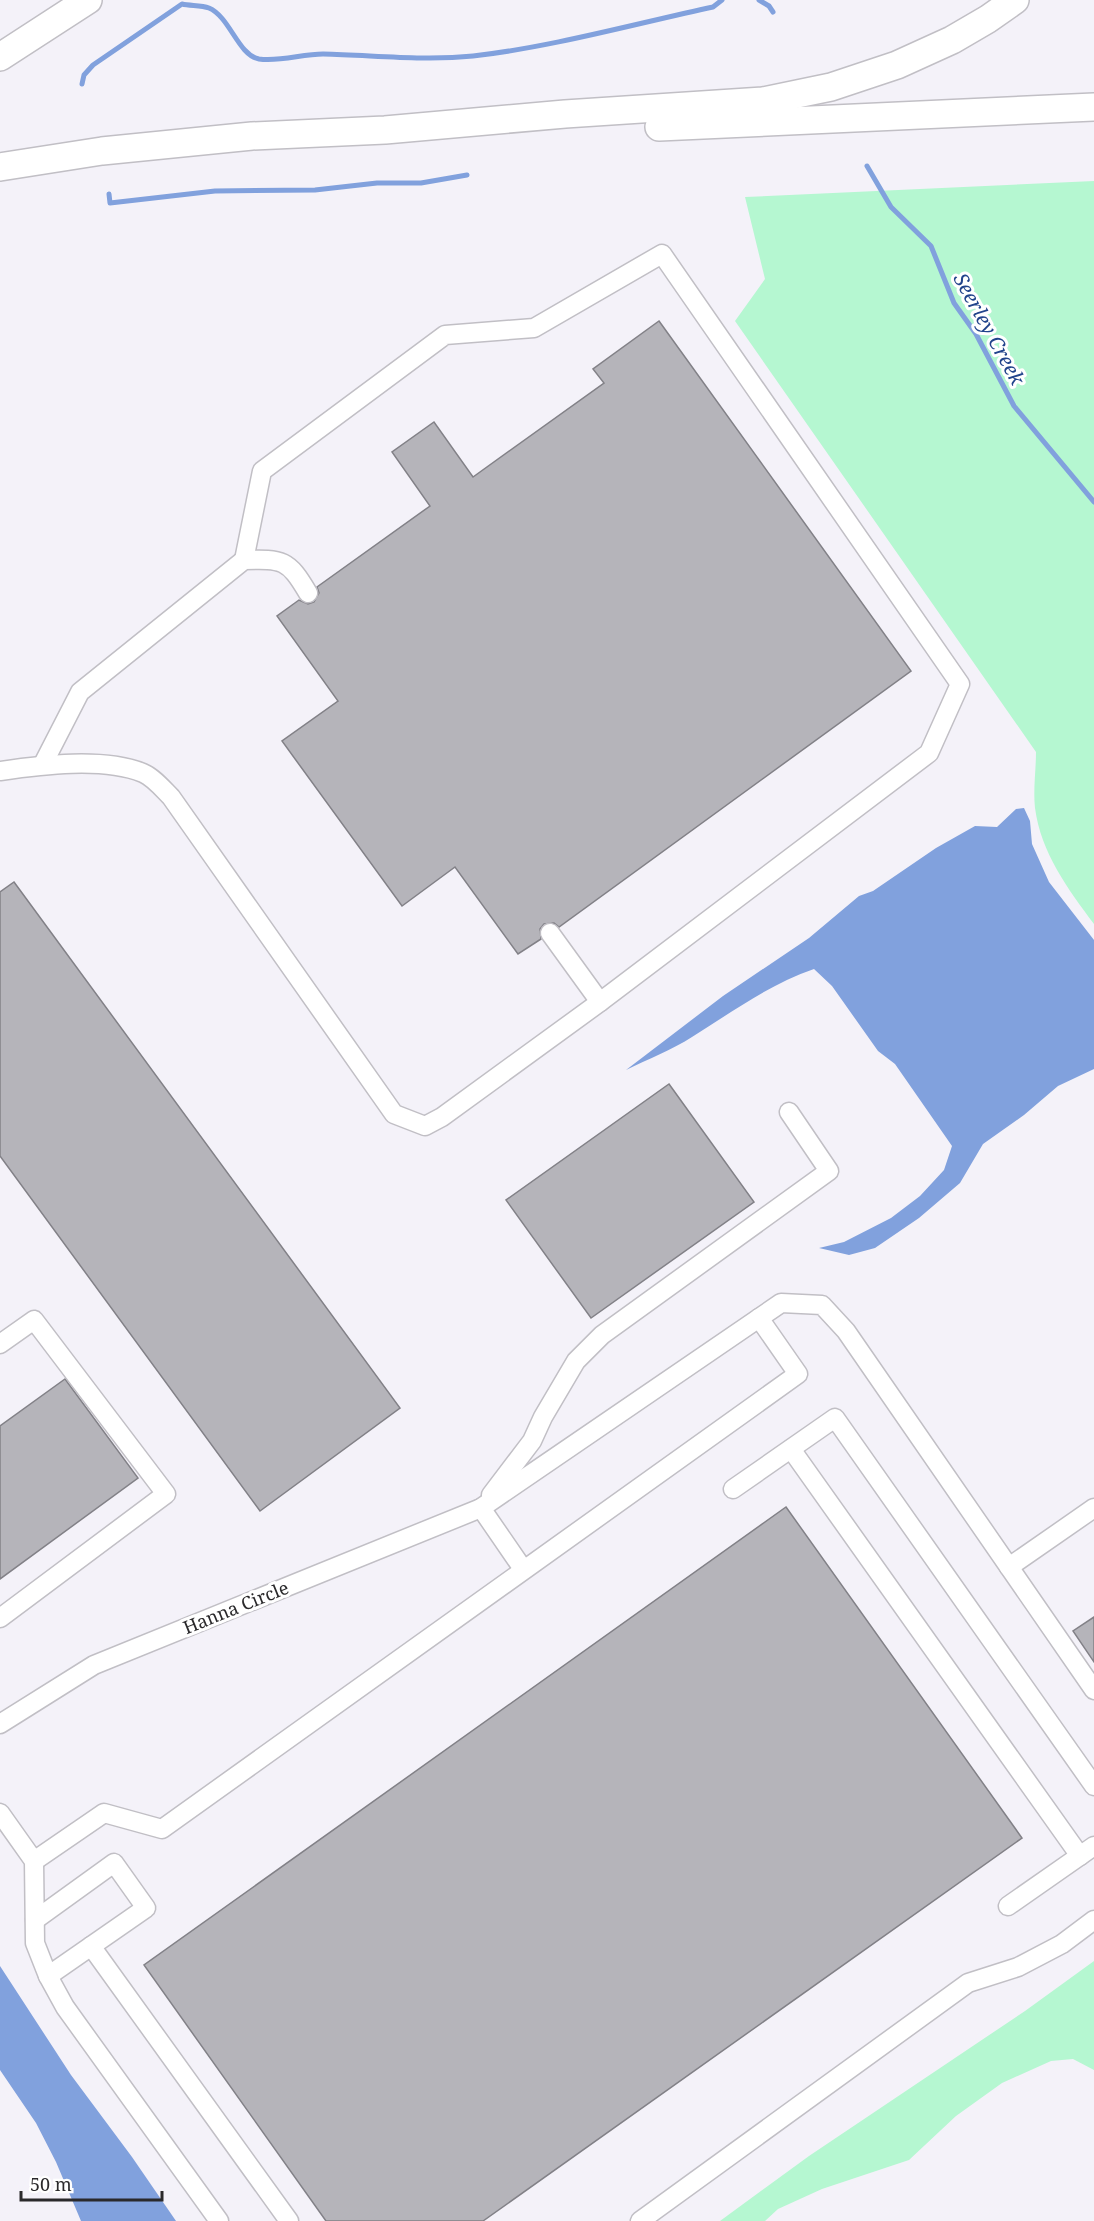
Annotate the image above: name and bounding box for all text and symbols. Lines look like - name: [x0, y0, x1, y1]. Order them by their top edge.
- water label: Seerley Creek: [948, 268, 1032, 390]
- street label: Hanna Circle: [179, 1575, 292, 1639]
- scale bar: [21, 2164, 162, 2202]
- text: 50 m: [30, 2172, 72, 2196]

